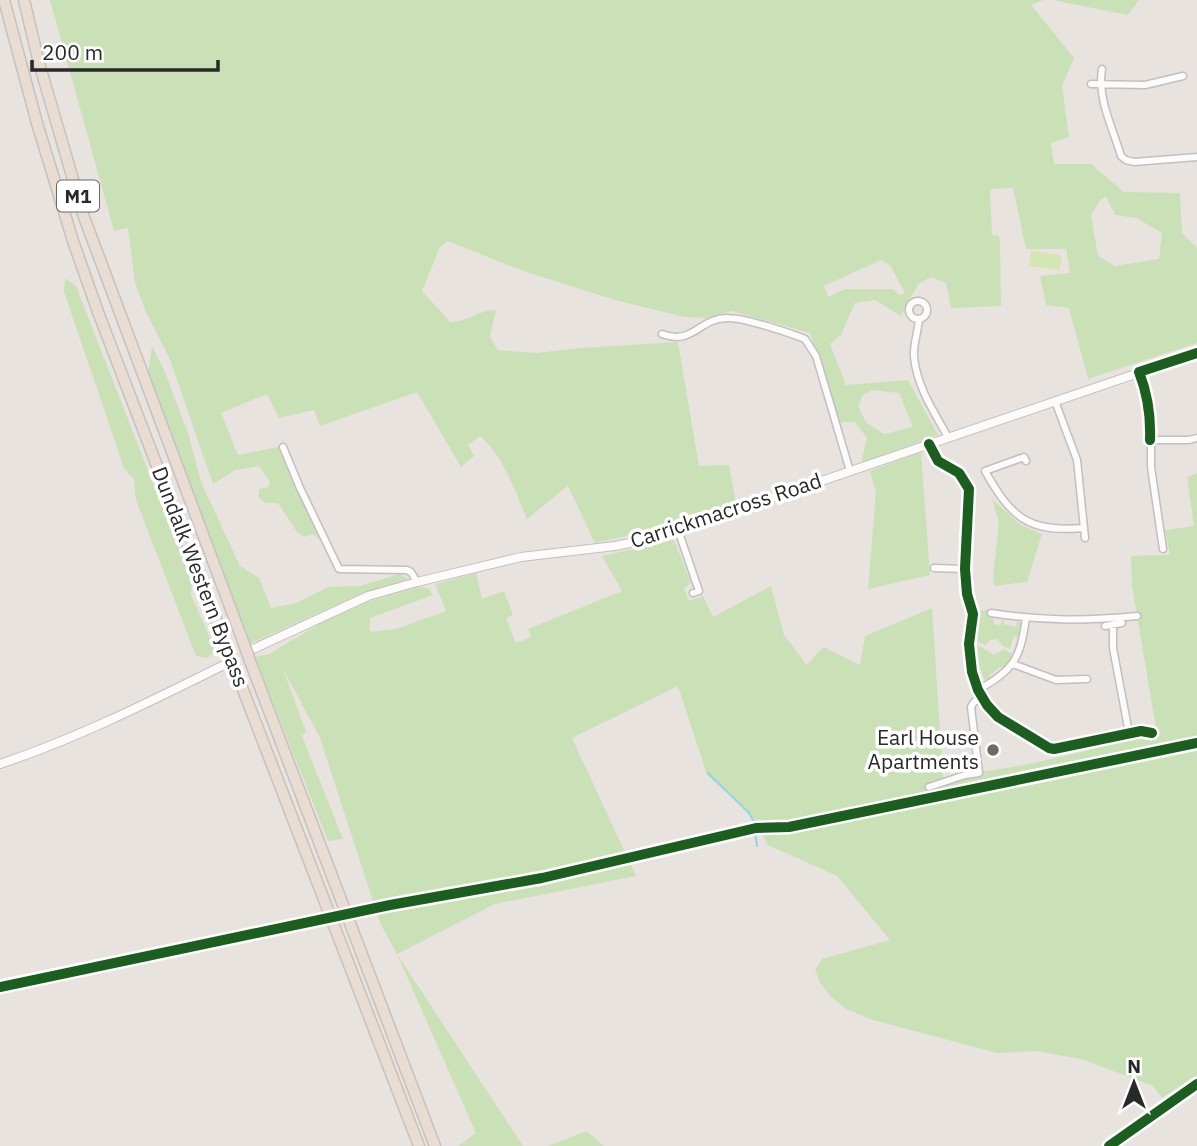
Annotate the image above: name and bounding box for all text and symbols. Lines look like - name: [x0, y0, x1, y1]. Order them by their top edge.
- scale bar: [32, 28, 217, 72]
- text: 200 m: [42, 38, 103, 66]
- road number: M1: [57, 180, 99, 212]
- street label: Dundalk Western Bypass: [146, 462, 256, 691]
- street label: Carrickmacross Road: [626, 466, 825, 554]
- place label: Earl House Apartments: [868, 723, 979, 775]
- marker: Earl House Apartments: [985, 742, 1001, 758]
- north arrow: [1099, 1048, 1169, 1118]
- text: N: [1127, 1054, 1141, 1078]

